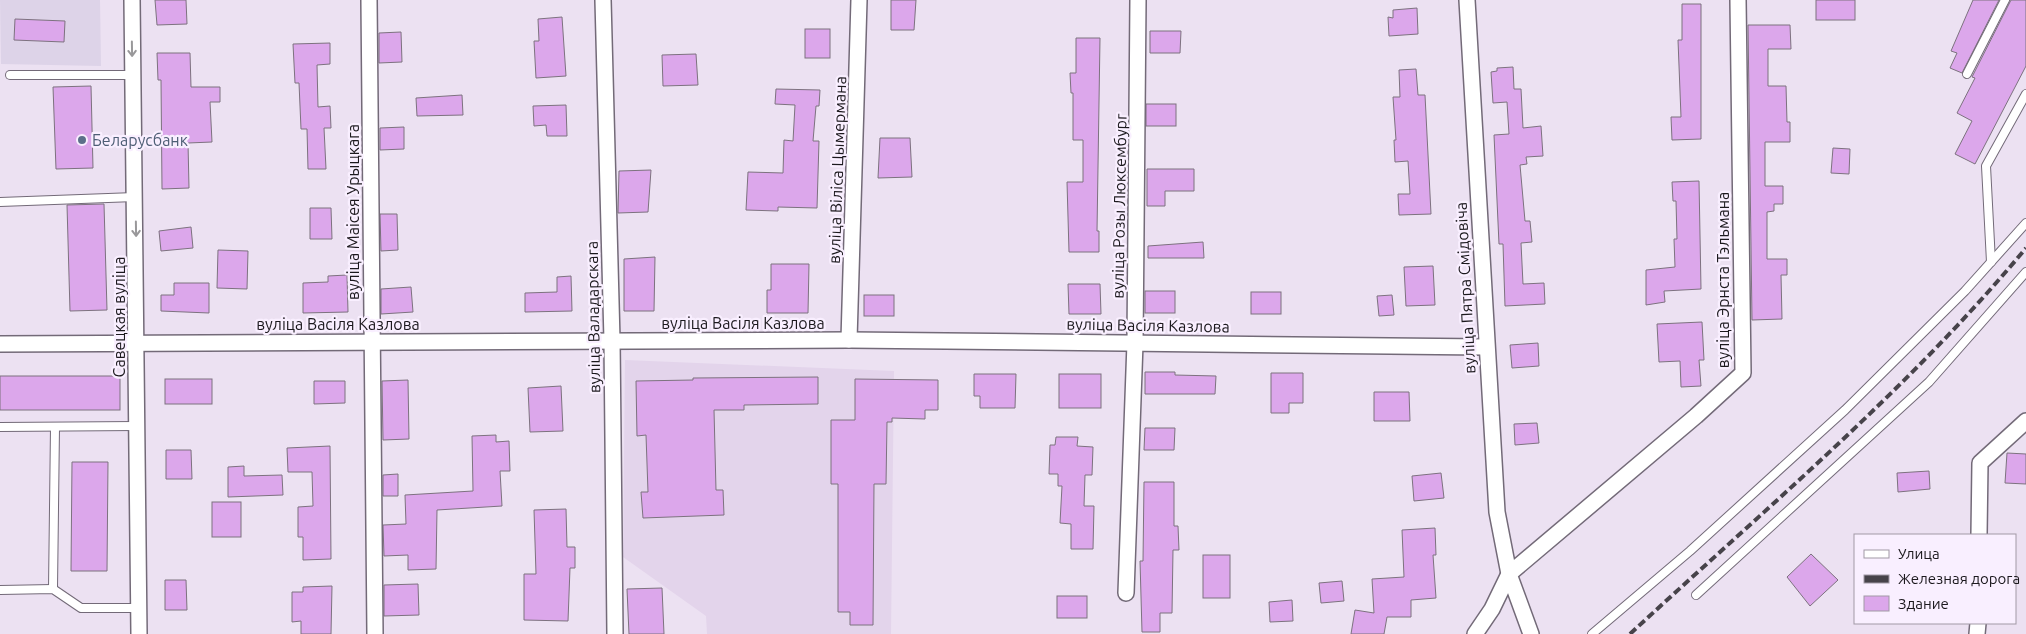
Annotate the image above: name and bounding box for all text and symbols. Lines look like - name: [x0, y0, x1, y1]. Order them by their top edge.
- one-way arrow: [127, 40, 137, 56]
- street label: вуліца Віліса Цымермана: [825, 76, 849, 264]
- street label: вуліца Розы Люксембург: [1108, 113, 1130, 299]
- street label: вуліца Маісея Урыцкага: [344, 124, 362, 300]
- place label: Беларусбанк: [92, 131, 188, 149]
- marker: Беларусбанк: [76, 134, 88, 146]
- street label: вуліца Эрнста Тэльмана: [1714, 192, 1732, 368]
- street label: вуліца Пятра Смідовіча: [1452, 202, 1478, 374]
- one-way arrow: [131, 220, 141, 236]
- street label: вуліца Валадарскага: [583, 241, 603, 393]
- street label: Савецкая вуліца: [110, 257, 128, 377]
- street label: вуліца Васіля Казлова: [661, 314, 825, 332]
- street label: вуліца Васіля Казлова: [256, 315, 420, 333]
- street label: вуліца Васіля Казлова: [1066, 315, 1230, 335]
- legend: [1854, 534, 2016, 624]
- text: Улица: [1898, 545, 1940, 562]
- text: Железная дорога: [1898, 570, 2020, 587]
- text: Здание: [1898, 595, 1949, 612]

